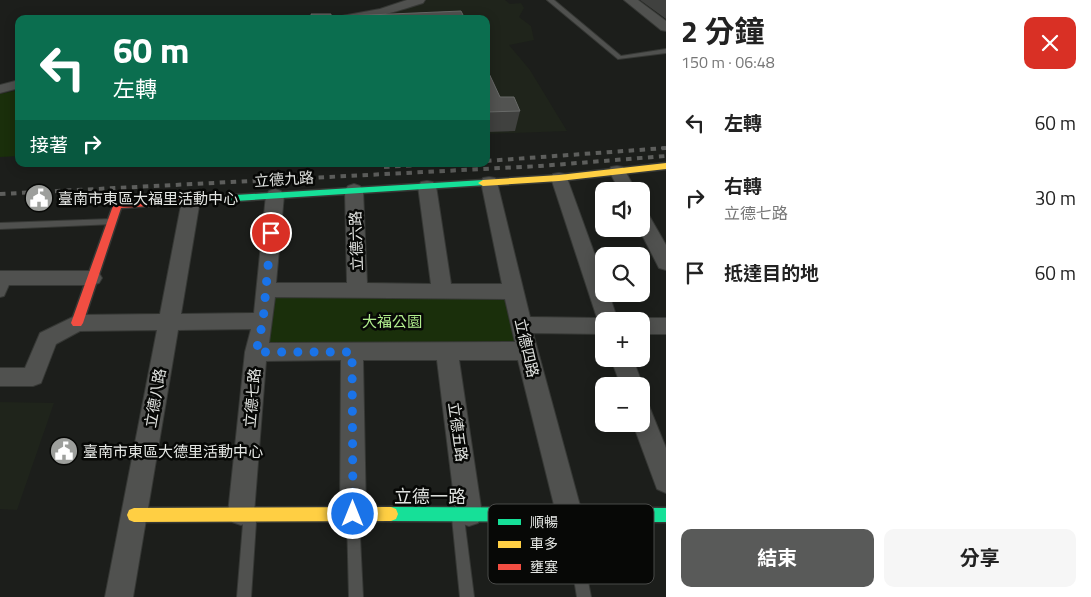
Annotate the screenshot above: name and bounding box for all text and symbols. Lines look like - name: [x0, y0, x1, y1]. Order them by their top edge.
- text: 2 分鐘: [681, 8, 764, 54]
- button: close: [1024, 17, 1076, 69]
- text: 60 m: [113, 23, 189, 77]
- icon: left: [30, 35, 95, 100]
- text: 150 m · 06:48: [681, 50, 775, 74]
- text: 左轉: [113, 72, 157, 106]
- text: 左轉: [724, 108, 762, 137]
- text: 60 m: [1035, 108, 1076, 137]
- icon: left: [681, 109, 709, 137]
- text: 接著: [30, 130, 68, 159]
- icon: right: [78, 130, 106, 158]
- street label: 立德九路: [253, 165, 315, 193]
- text: 右轉: [724, 171, 762, 200]
- map controls: [595, 182, 650, 432]
- button: sound: [595, 182, 650, 237]
- public building icon: 臺南市東區大福里活動中心: [24, 183, 54, 213]
- text: 30 m: [1035, 183, 1076, 212]
- icon: right: [681, 184, 709, 212]
- place label: 臺南市東區大福里活動中心: [58, 187, 238, 210]
- text: 立德七路: [724, 201, 788, 225]
- street label: 立德六路: [343, 211, 369, 271]
- pin: [250, 212, 292, 254]
- icon: arrive: [257, 219, 285, 247]
- button: search: [595, 247, 650, 302]
- text: 抵達目的地: [724, 258, 819, 287]
- text: 60 m: [1035, 258, 1076, 287]
- icon: arrive: [681, 259, 709, 287]
- park label: 大福公園: [362, 310, 422, 333]
- button: +: [595, 312, 650, 367]
- street label: 立德四路: [509, 316, 545, 380]
- street label: 立德八路: [138, 366, 172, 430]
- street label: 立德七路: [238, 367, 266, 429]
- button: −: [595, 377, 650, 432]
- street label: 立德五路: [442, 401, 474, 463]
- public building icon: 臺南市東區大德里活動中心: [49, 436, 79, 466]
- place label: 臺南市東區大德里活動中心: [83, 440, 263, 463]
- street label: 立德一路: [394, 483, 466, 510]
- position arrow: [326, 487, 378, 539]
- legend: [488, 504, 654, 584]
- text: 順暢: [530, 511, 558, 532]
- button: 結束: [681, 529, 874, 587]
- button: 分享: [884, 529, 1076, 587]
- text: 車多: [530, 533, 558, 554]
- text: 壅塞: [530, 556, 558, 577]

